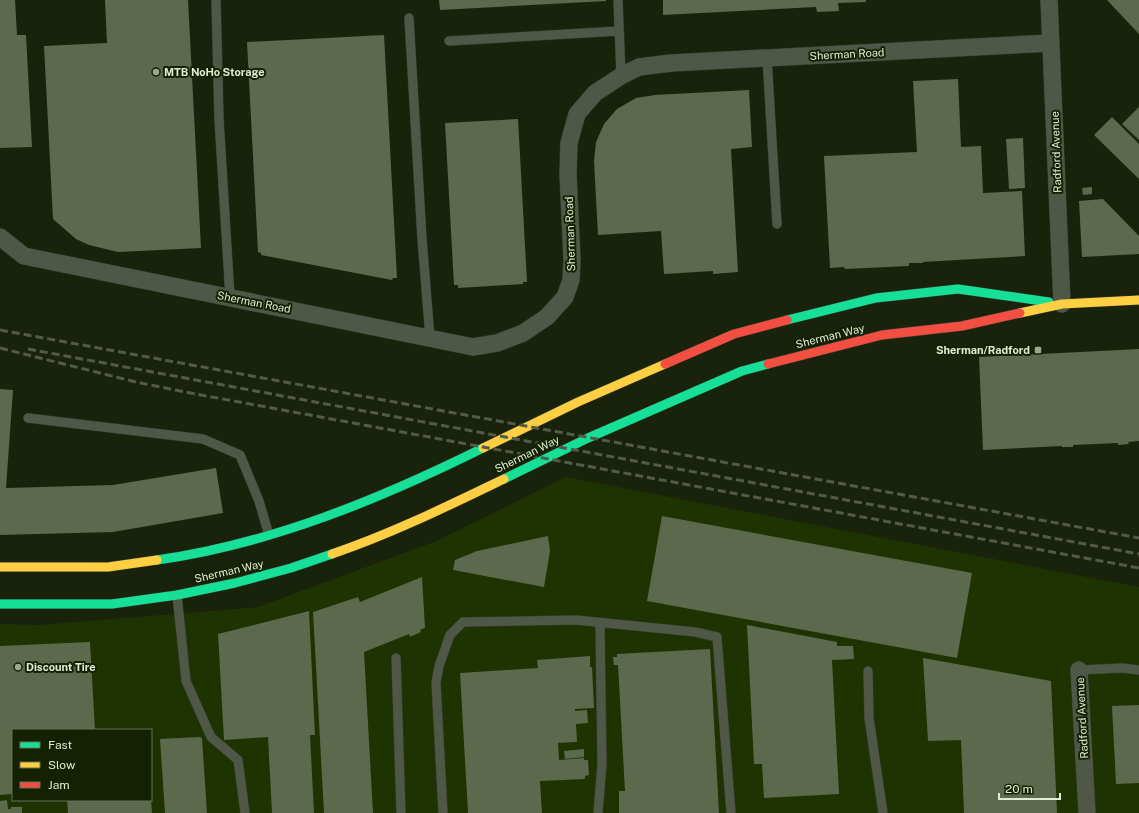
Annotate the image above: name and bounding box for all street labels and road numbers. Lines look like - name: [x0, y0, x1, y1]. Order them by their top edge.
- street label: Sherman Road: [809, 46, 885, 62]
- street label: Radford Avenue: [1049, 111, 1063, 193]
- street label: Sherman Road: [563, 196, 577, 272]
- street label: Sherman Road: [216, 289, 292, 315]
- street label: Sherman Way: [794, 322, 866, 350]
- street label: Sherman Way: [493, 433, 561, 475]
- street label: Sherman Way: [193, 557, 265, 585]
- street label: Radford Avenue: [1074, 677, 1090, 759]

